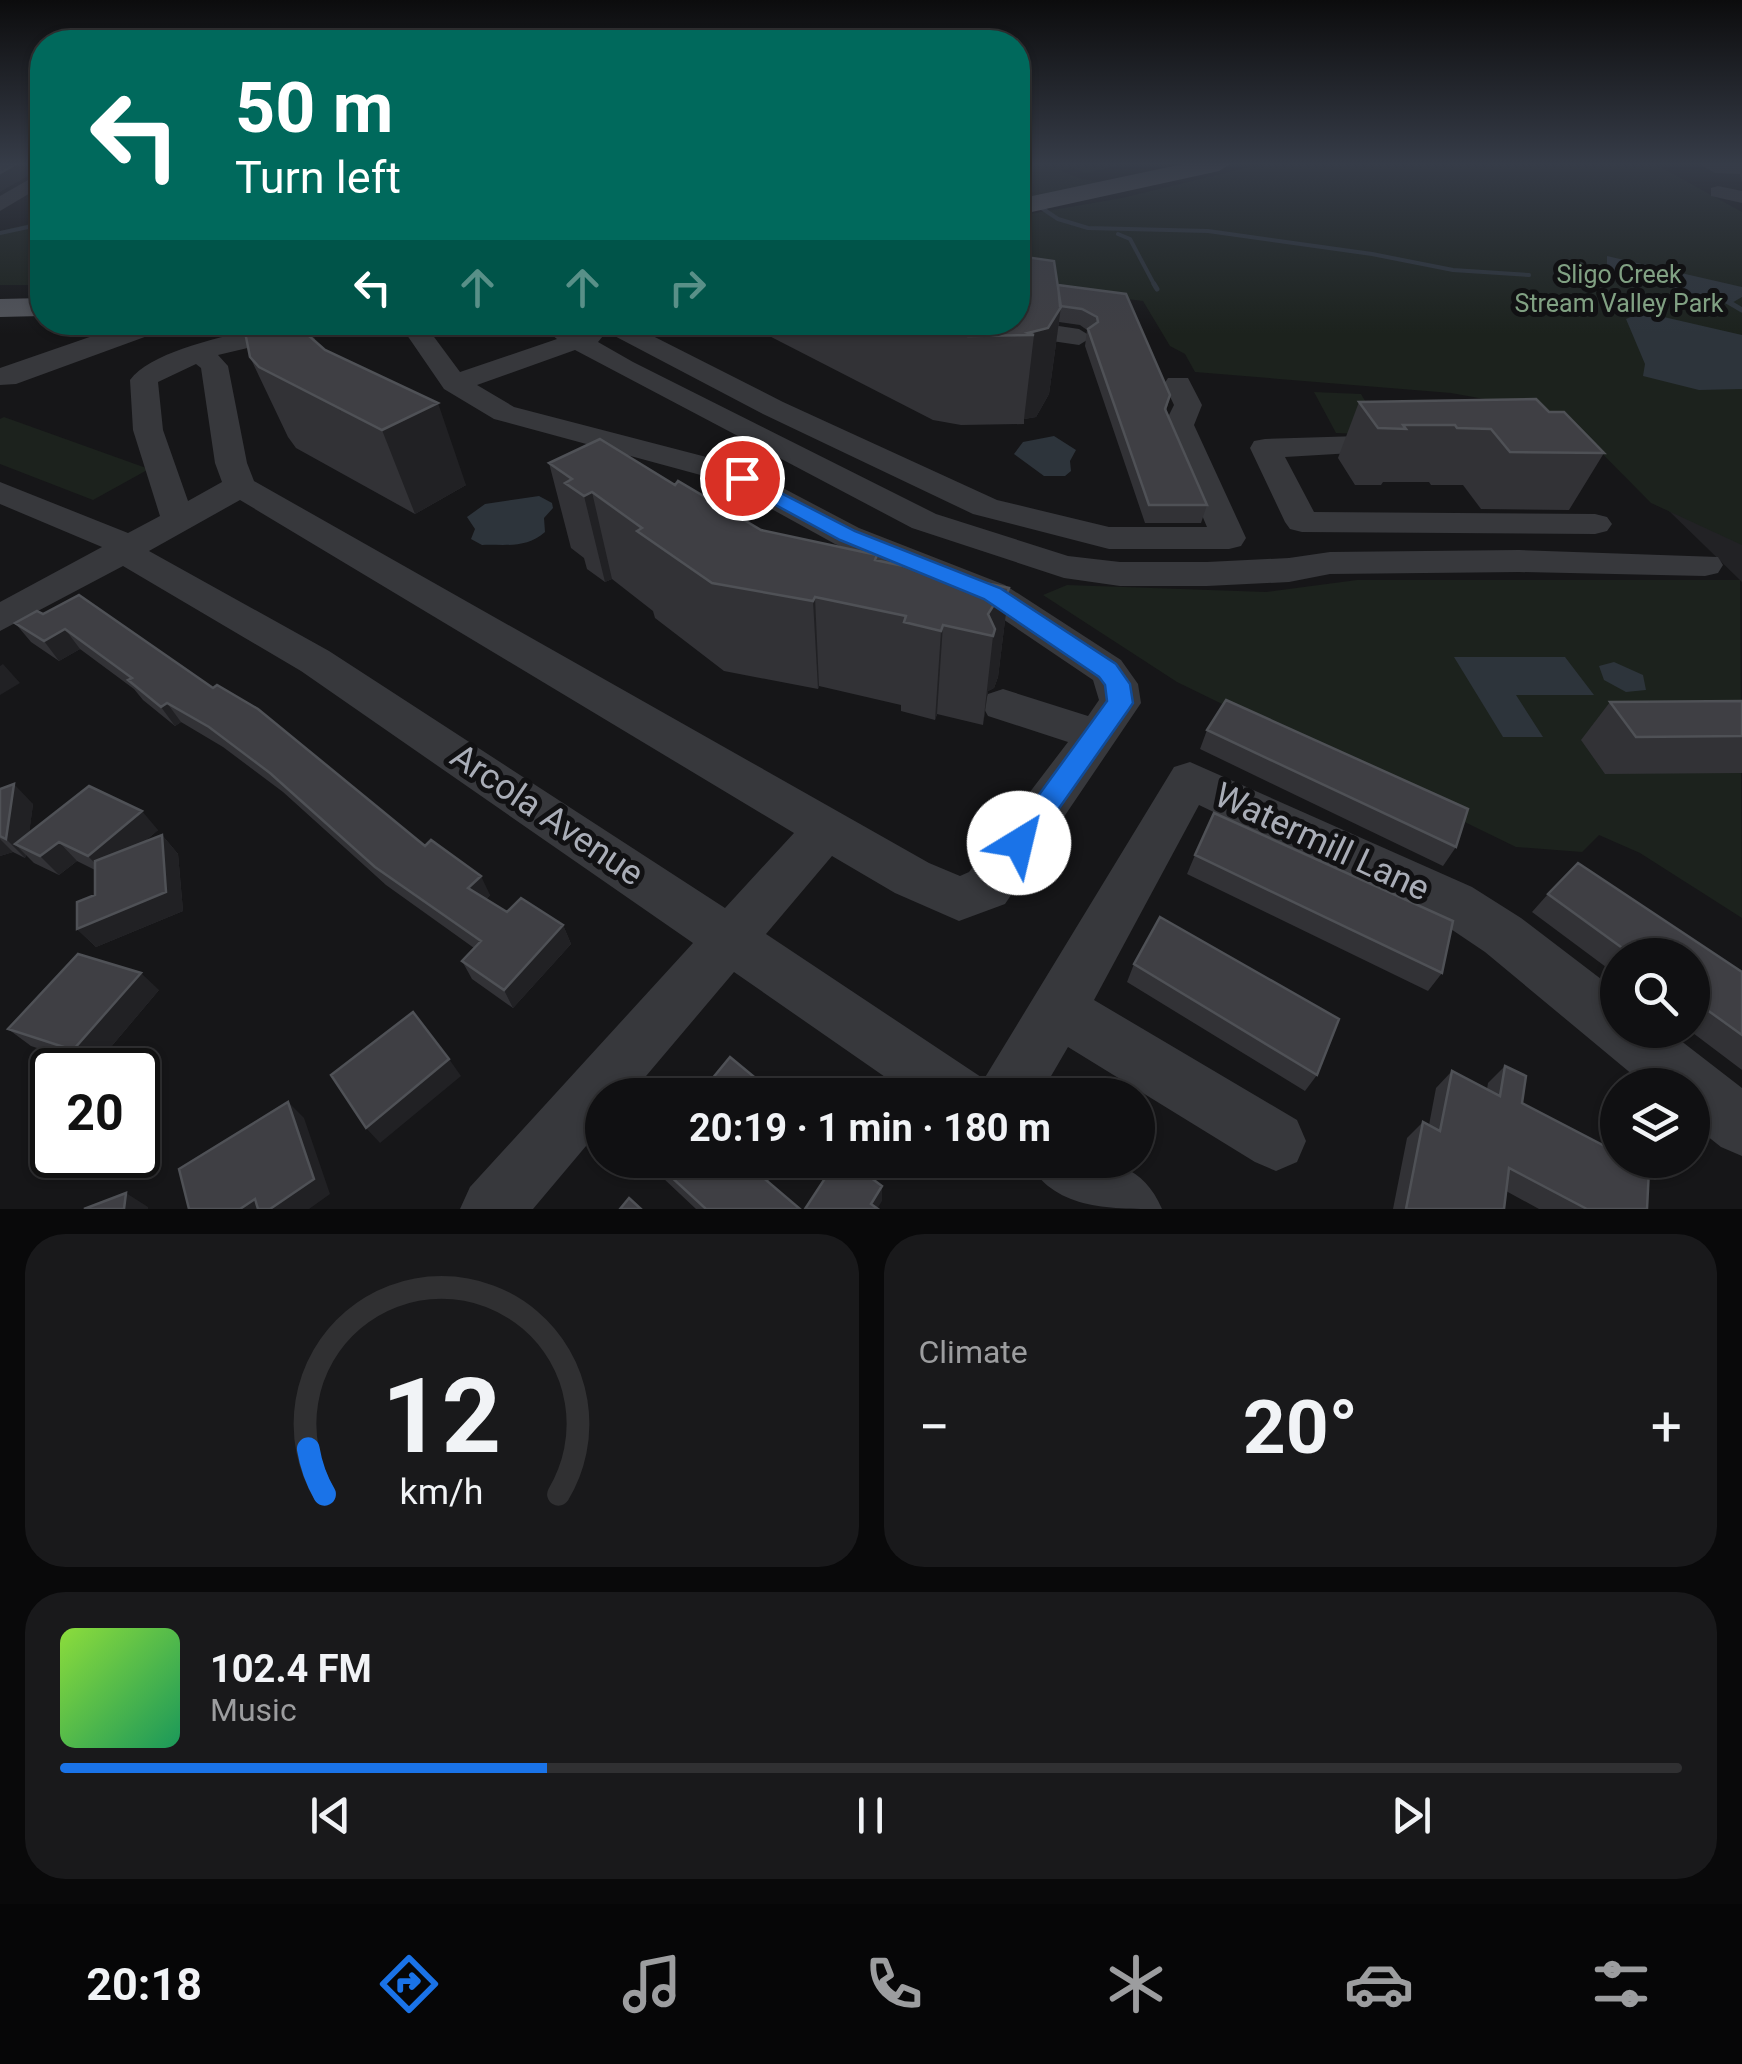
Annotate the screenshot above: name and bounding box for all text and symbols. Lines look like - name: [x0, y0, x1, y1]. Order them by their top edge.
- text: 50 m: [235, 67, 393, 149]
- icon: left: [70, 70, 200, 200]
- text: Turn left: [235, 151, 401, 204]
- icon: left: [345, 260, 400, 315]
- icon: ahead: [450, 260, 505, 315]
- icon: ahead: [555, 260, 610, 315]
- icon: right: [660, 260, 715, 315]
- park label: Sligo Creek Stream Valley Park: [1515, 260, 1724, 318]
- pin: [700, 436, 785, 521]
- icon: arrive: [715, 451, 770, 506]
- street label: Arcola Avenue: [443, 736, 651, 894]
- street label: Watermill Lane: [1208, 774, 1436, 910]
- position arrow: [967, 791, 1071, 895]
- map controls: [1600, 938, 1710, 1178]
- button: search: [1600, 938, 1710, 1048]
- speed limit sign: 20: [30, 1048, 160, 1178]
- button: layers: [1600, 1068, 1710, 1178]
- text: 20:19 · 1 min · 180 m: [689, 1106, 1051, 1150]
- text: Climate: [919, 1333, 1028, 1371]
- text: 12: [382, 1356, 501, 1477]
- text: 20°: [1243, 1383, 1358, 1471]
- text: −: [919, 1395, 950, 1459]
- text: +: [1651, 1395, 1682, 1459]
- text: km/h: [400, 1471, 484, 1513]
- text: 102.4 FM: [210, 1647, 372, 1691]
- text: Music: [210, 1691, 297, 1729]
- icon: previous: [303, 1788, 358, 1843]
- icon: pause: [843, 1788, 898, 1843]
- icon: next: [1384, 1788, 1439, 1843]
- icon: directions: [374, 1949, 444, 2019]
- icon: music: [617, 1949, 687, 2019]
- icon: phone: [859, 1949, 929, 2019]
- icon: climate: [1101, 1949, 1171, 2019]
- icon: car: [1344, 1949, 1414, 2019]
- icon: filters: [1586, 1949, 1656, 2019]
- text: 20:18: [86, 1958, 202, 2011]

